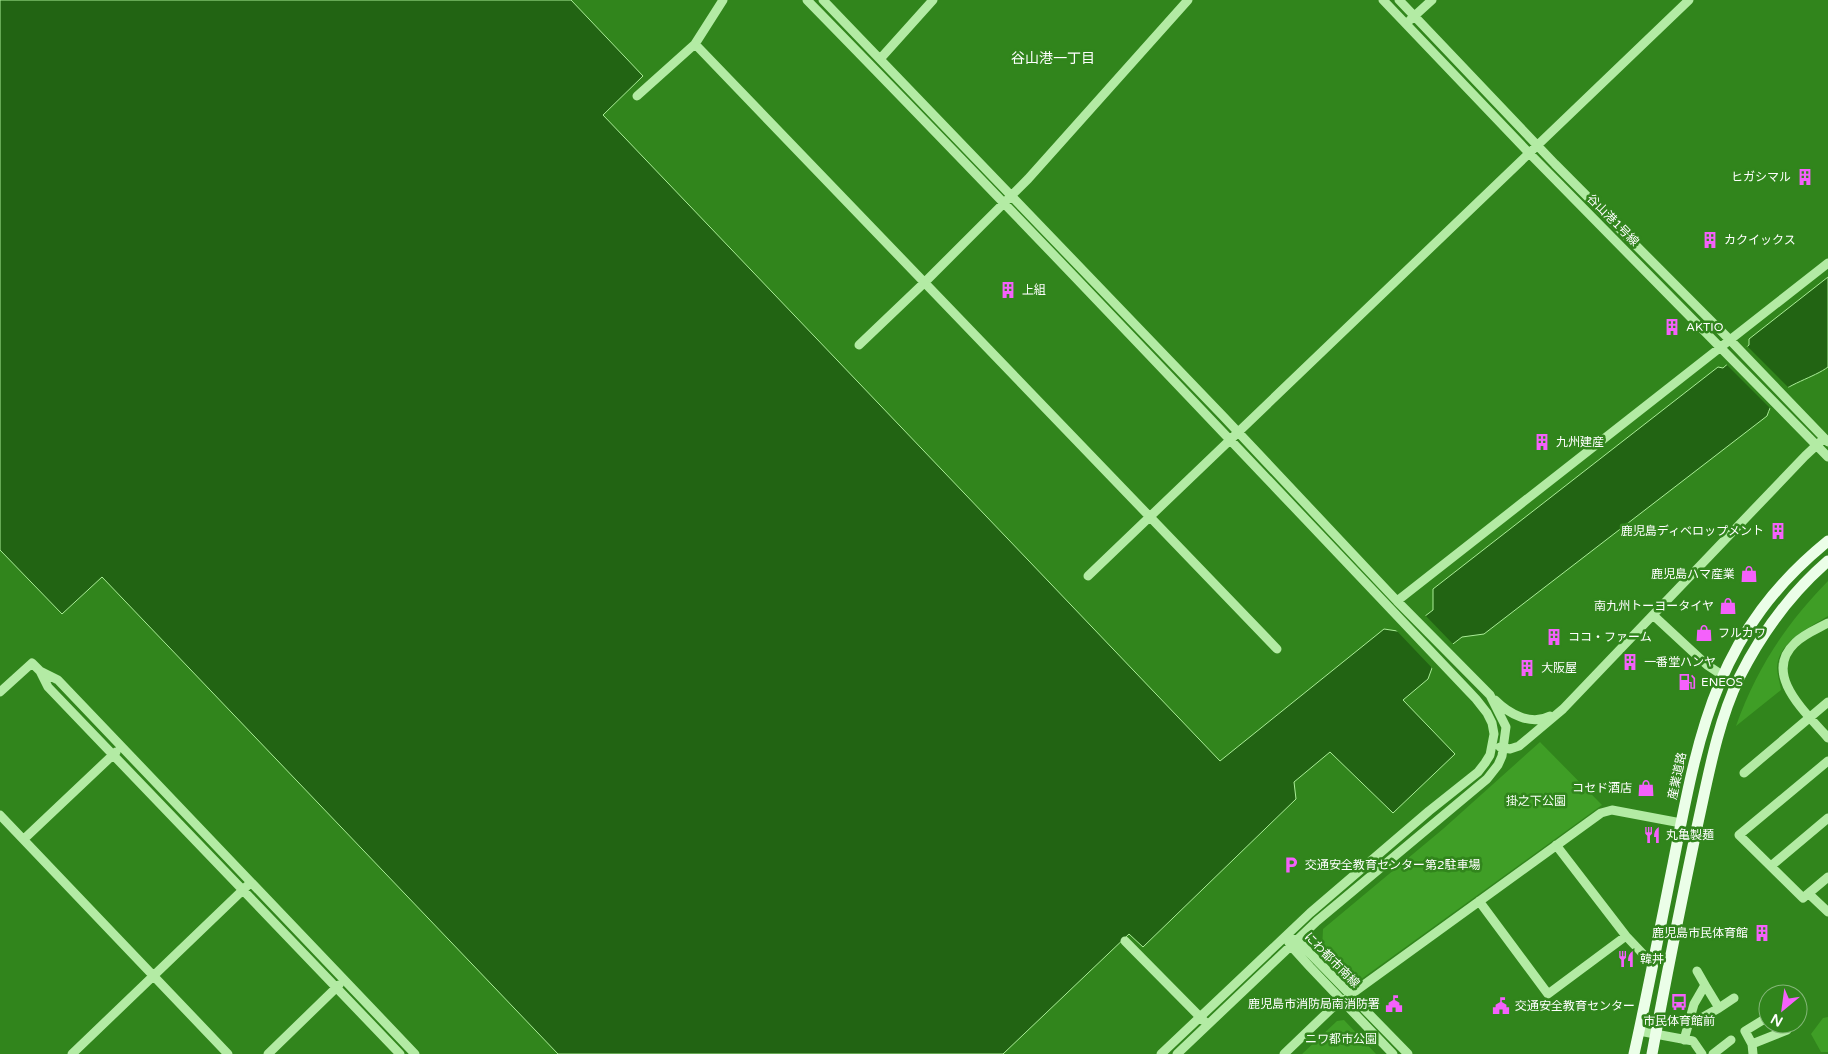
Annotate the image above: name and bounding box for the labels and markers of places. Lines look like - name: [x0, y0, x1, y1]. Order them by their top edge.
- building icon: ヒガシマル: [1795, 167, 1815, 187]
- place label: ヒガシマル: [1731, 170, 1791, 184]
- building icon: カクイックス: [1700, 230, 1720, 250]
- place label: カクイックス: [1724, 233, 1796, 247]
- building icon: 上組: [998, 280, 1018, 300]
- place label: 上組: [1022, 283, 1046, 297]
- building icon: AKTIO: [1662, 317, 1682, 337]
- place label: AKTIO: [1686, 320, 1724, 334]
- building icon: 九州建産: [1532, 432, 1552, 452]
- place label: 九州建産: [1556, 435, 1604, 449]
- building icon: 鹿児島ディベロップメント: [1768, 521, 1788, 541]
- place label: 鹿児島ディベロップメント: [1621, 524, 1764, 538]
- shop icon: 鹿児島ハマ産業: [1739, 564, 1759, 584]
- place label: 鹿児島ハマ産業: [1651, 567, 1735, 581]
- shop icon: 南九州トーヨータイヤ: [1718, 596, 1738, 616]
- place label: 南九州トーヨータイヤ: [1594, 599, 1714, 613]
- shop icon: フルカワ: [1694, 623, 1714, 643]
- place label: フルカワ: [1718, 626, 1766, 640]
- building icon: ココ・ファーム: [1544, 627, 1564, 647]
- place label: ココ・ファーム: [1568, 630, 1652, 644]
- building icon: 一番堂ハンヤ: [1620, 652, 1640, 672]
- place label: 一番堂ハンヤ: [1644, 655, 1716, 669]
- building icon: 大阪屋: [1517, 658, 1537, 678]
- place label: 大阪屋: [1541, 661, 1577, 675]
- fuel station icon: ENEOS: [1677, 672, 1697, 692]
- place label: ENEOS: [1701, 675, 1743, 689]
- shop icon: コセド酒店: [1636, 778, 1656, 798]
- place label: コセド酒店: [1572, 781, 1632, 795]
- restaurant icon: 丸亀製麺: [1642, 825, 1662, 845]
- place label: 丸亀製麺: [1666, 828, 1714, 842]
- parking icon: 交通安全教育センター第2駐車場: [1281, 855, 1301, 875]
- place label: 交通安全教育センター第2駐車場: [1305, 858, 1481, 872]
- building icon: 鹿児島市民体育館: [1752, 923, 1772, 943]
- place label: 鹿児島市民体育館: [1652, 926, 1748, 940]
- restaurant icon: 韓丼: [1616, 949, 1636, 969]
- place label: 韓丼: [1640, 952, 1664, 966]
- bus stop icon: 市民体育館前: [1669, 992, 1689, 1012]
- public building icon: 鹿児島市消防局南消防署: [1384, 994, 1404, 1014]
- public building icon: 交通安全教育センター: [1491, 996, 1511, 1016]
- place label: 鹿児島市消防局南消防署: [1248, 997, 1380, 1011]
- place label: 交通安全教育センター: [1515, 999, 1635, 1013]
- place label: 市民体育館前: [1643, 1014, 1715, 1028]

